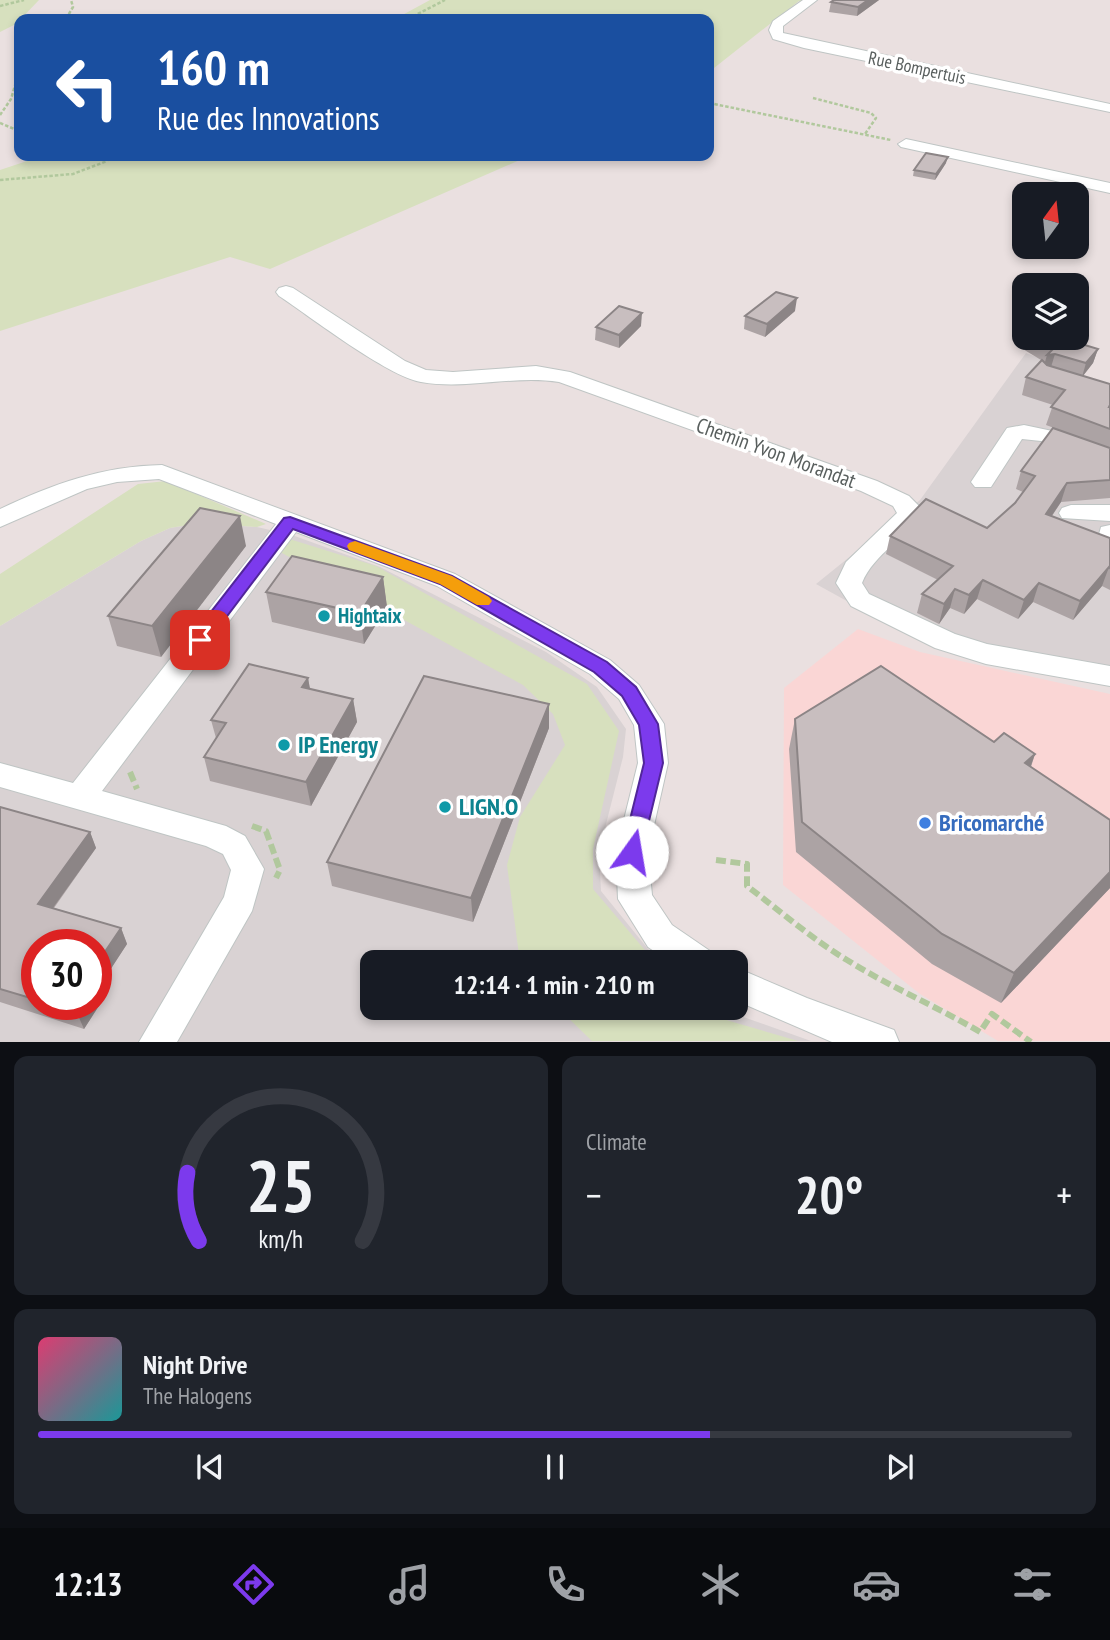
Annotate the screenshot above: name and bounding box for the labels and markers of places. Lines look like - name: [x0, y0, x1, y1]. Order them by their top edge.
- place label: Hightaix: [338, 602, 402, 629]
- marker: Hightaix: [316, 608, 332, 624]
- pin: [170, 610, 230, 670]
- place label: IP Energy: [298, 729, 378, 760]
- marker: IP Energy: [276, 737, 292, 753]
- place label: LIGN.O: [459, 791, 518, 822]
- marker: LIGN.O: [437, 799, 453, 815]
- place label: Bricomarché: [939, 807, 1044, 838]
- marker: Bricomarché: [917, 815, 933, 831]

